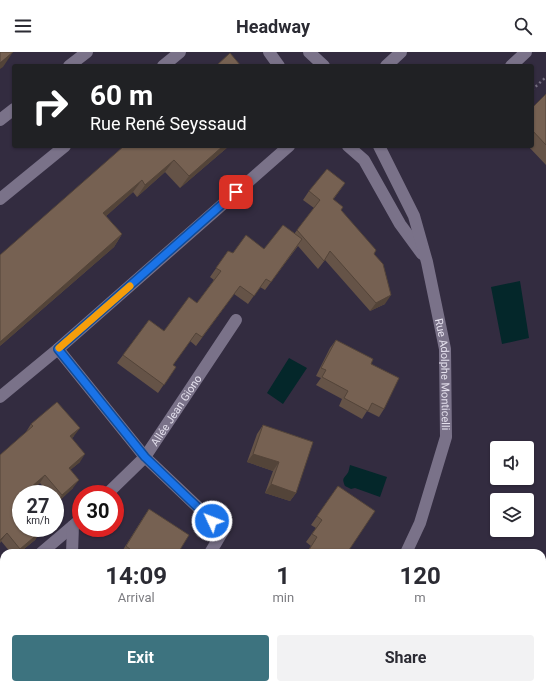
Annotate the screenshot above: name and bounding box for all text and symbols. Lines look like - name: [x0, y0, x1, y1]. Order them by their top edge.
- icon: menu: [12, 15, 34, 37]
- icon: search: [512, 15, 534, 37]
- text: Headway: [236, 16, 310, 37]
- text: 60 m: [90, 79, 153, 112]
- icon: right: [24, 80, 76, 132]
- text: Rue René Seyssaud: [90, 113, 247, 134]
- pin: [219, 175, 253, 209]
- icon: arrive: [225, 181, 247, 203]
- street label: Rue Adolphe Monticelli: [432, 317, 452, 430]
- street label: Allée Jean Giono: [148, 372, 204, 448]
- map controls: [490, 441, 534, 537]
- button: sound: [490, 441, 534, 485]
- speed limit sign: 30: [72, 485, 124, 537]
- button: layers: [490, 493, 534, 537]
- text: 27: [27, 494, 49, 518]
- position arrow: [191, 500, 233, 542]
- text: km/h: [26, 515, 50, 526]
- text: 14:09: [105, 562, 167, 590]
- text: 1: [276, 562, 290, 590]
- text: 120: [399, 562, 441, 590]
- text: Arrival: [118, 590, 155, 605]
- text: min: [272, 590, 294, 605]
- text: m: [414, 590, 426, 605]
- button: Exit: [12, 635, 269, 681]
- button: Share: [277, 635, 534, 681]

